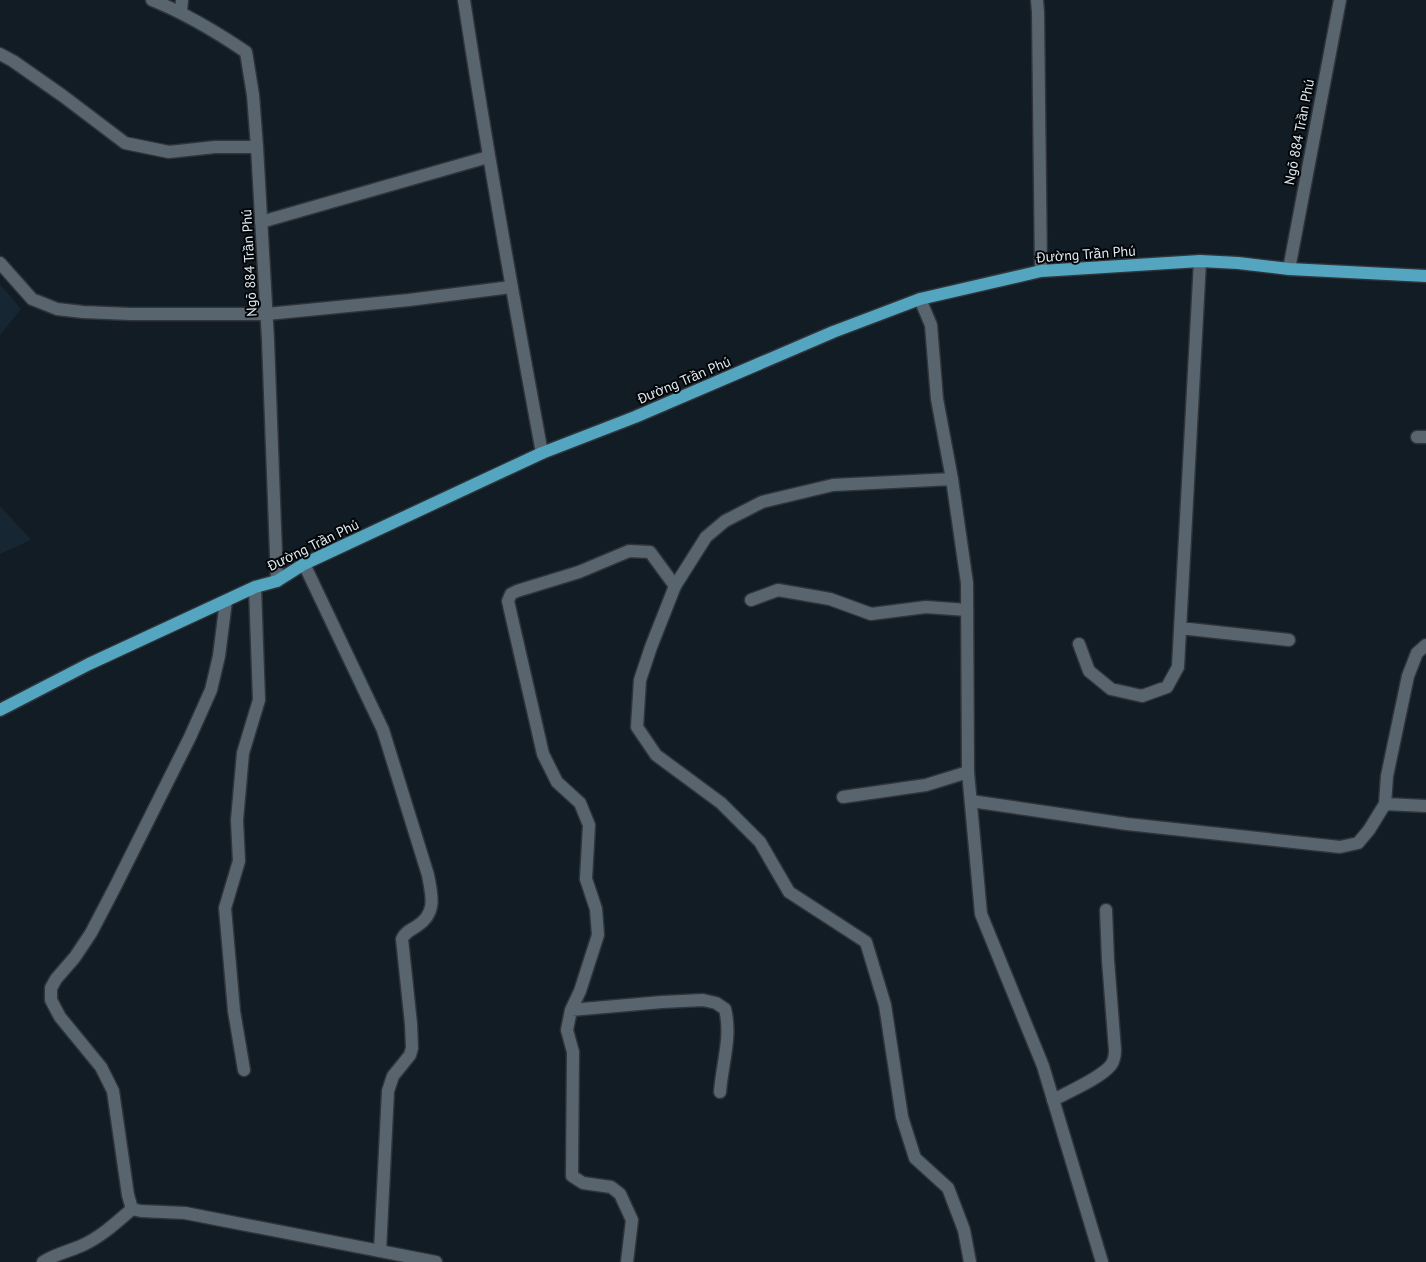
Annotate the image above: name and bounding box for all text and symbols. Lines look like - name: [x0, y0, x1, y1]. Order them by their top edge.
- street label: Ngõ 884 Trần Phú: [1280, 77, 1318, 187]
- street label: Ngõ 884 Trần Phú: [237, 209, 261, 317]
- street label: Đường Trần Phú: [1035, 242, 1136, 267]
- street label: Đường Trần Phú: [634, 352, 733, 408]
- street label: Đường Trần Phú: [263, 515, 362, 575]

